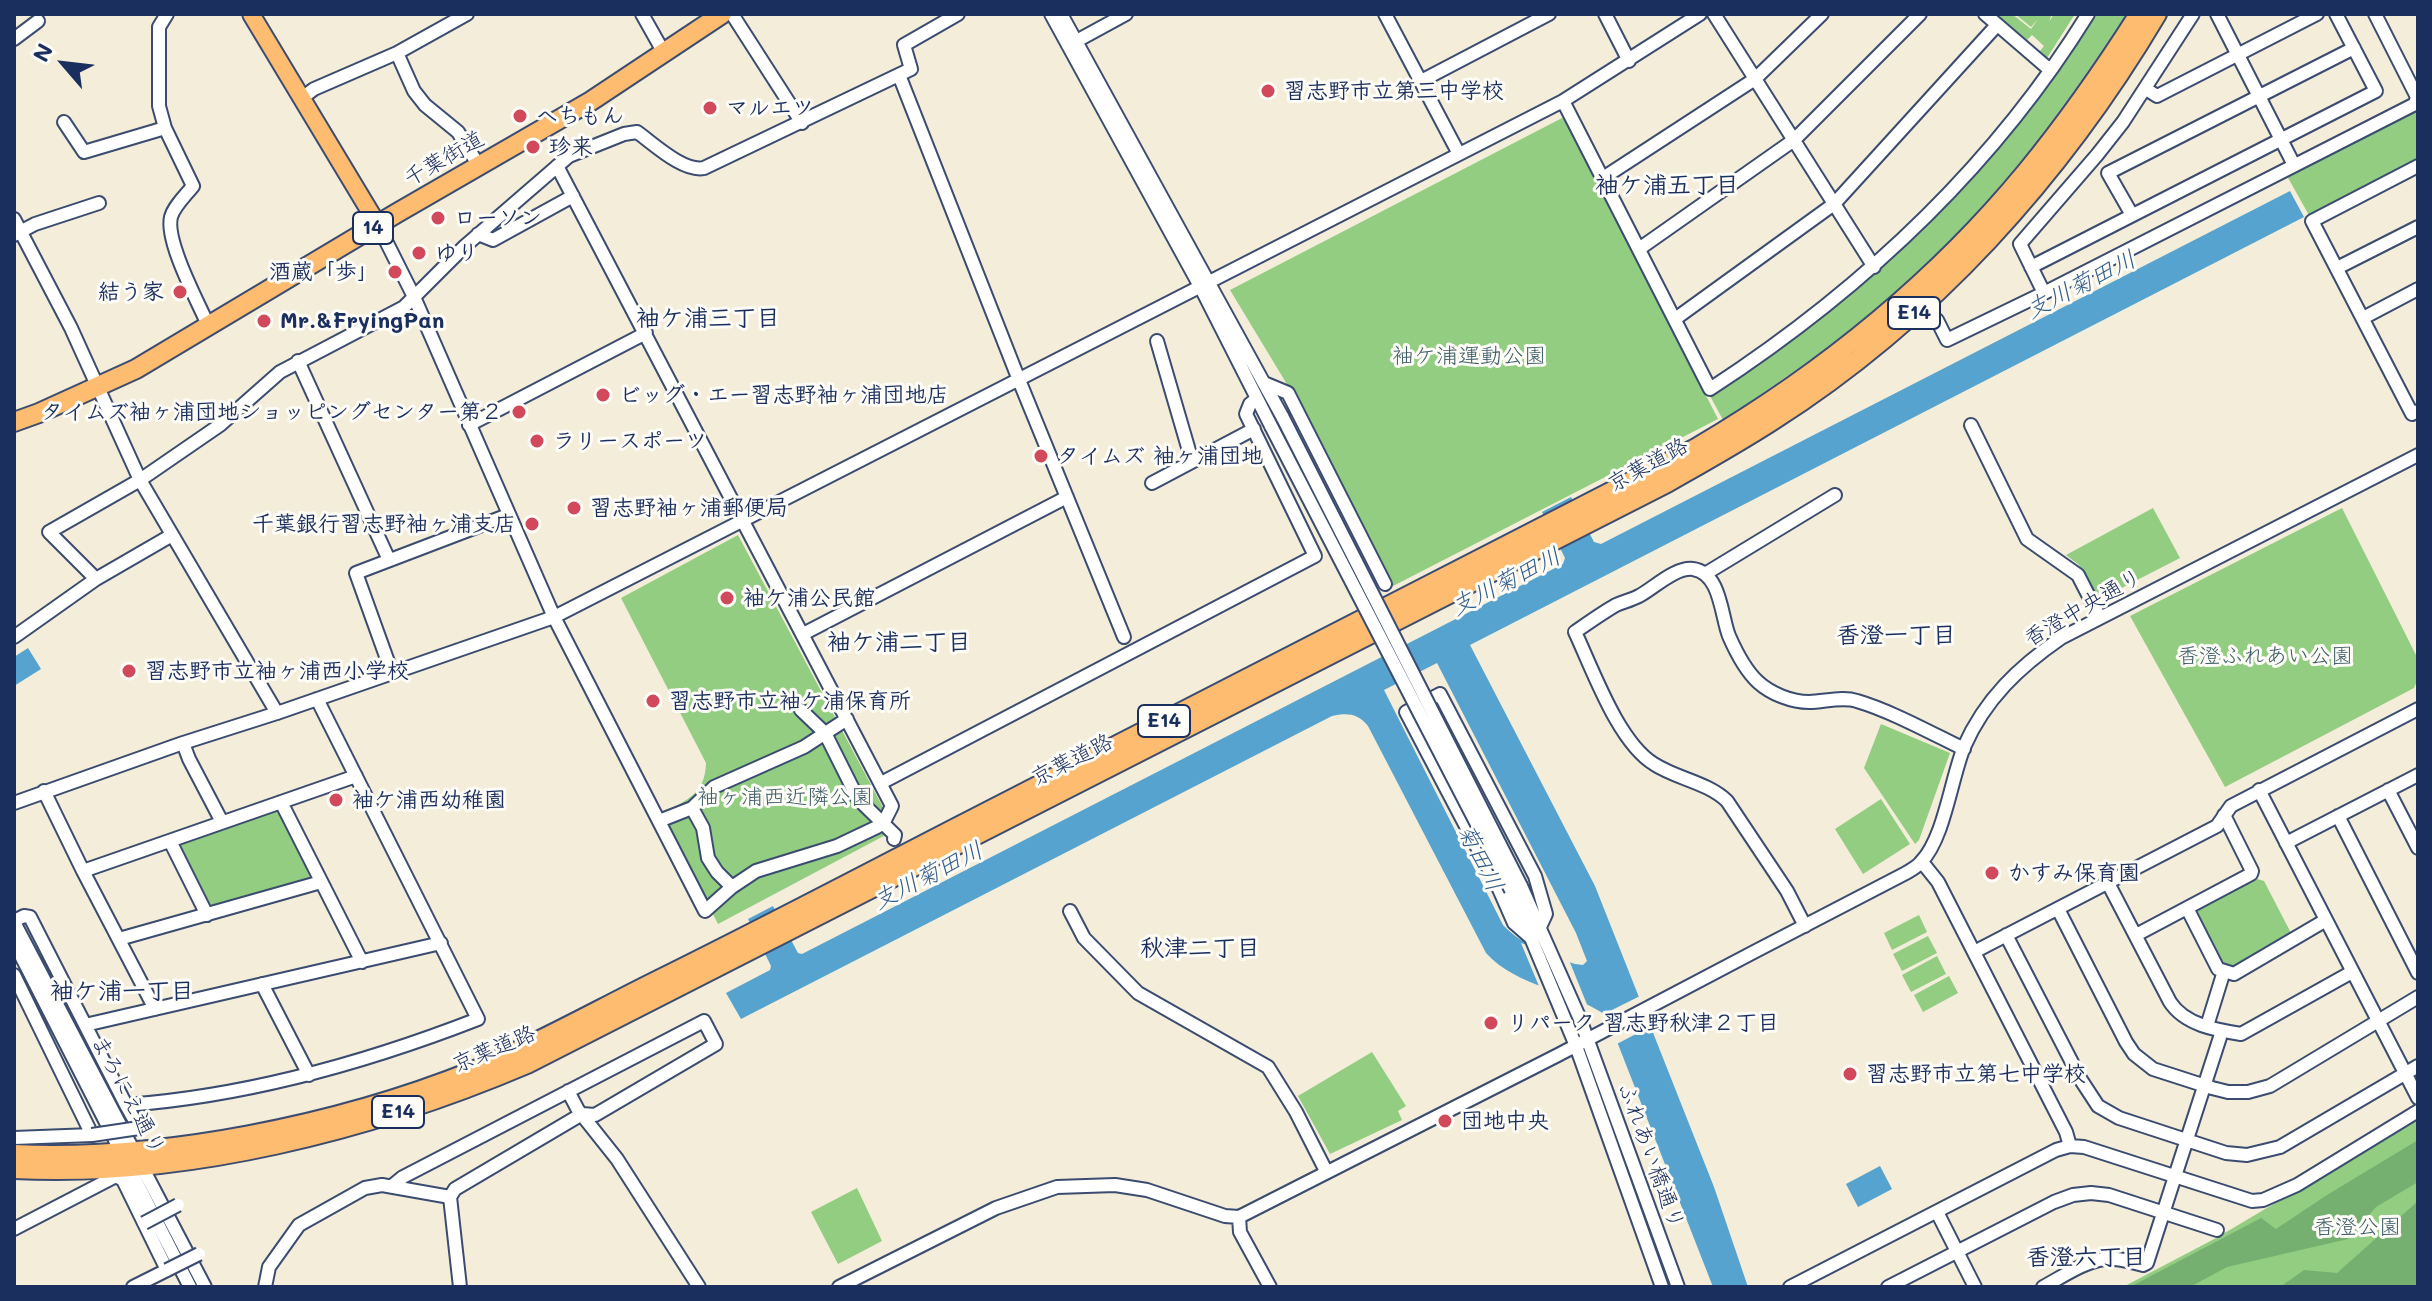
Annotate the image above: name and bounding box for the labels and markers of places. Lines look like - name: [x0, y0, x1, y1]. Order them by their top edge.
- place label: 習志野市立第三中学校: [1284, 78, 1504, 104]
- marker: 習志野市立第三中学校: [1259, 82, 1277, 100]
- place label: マルエツ: [726, 95, 814, 121]
- marker: マルエツ: [701, 99, 719, 117]
- place label: へちもん: [536, 103, 624, 129]
- marker: へちもん: [511, 107, 529, 125]
- place label: 珍来: [549, 134, 593, 160]
- marker: 珍来: [524, 138, 542, 156]
- place label: ローソン: [454, 205, 542, 231]
- marker: ローソン: [429, 209, 447, 227]
- place label: ゆり: [435, 240, 479, 266]
- marker: ゆり: [410, 244, 428, 262]
- place label: 酒蔵「歩」: [269, 259, 379, 285]
- marker: 酒蔵「歩」: [386, 263, 404, 281]
- place label: 結う家: [98, 279, 164, 305]
- marker: 結う家: [171, 283, 189, 301]
- place label: Mr.&FryingPan: [280, 308, 444, 334]
- marker: Mr.&FryingPan: [255, 312, 273, 330]
- place label: ビッグ・エー習志野袖ヶ浦団地店: [619, 382, 949, 408]
- marker: ビッグ・エー習志野袖ヶ浦団地店: [594, 386, 612, 404]
- place label: タイムズ袖ヶ浦団地ショッピングセンター第２: [41, 399, 503, 425]
- marker: タイムズ袖ヶ浦団地ショッピングセンター第２: [510, 403, 528, 421]
- place label: ラリースポーツ: [553, 428, 707, 454]
- marker: ラリースポーツ: [528, 432, 546, 450]
- place label: タイムズ 袖ヶ浦団地: [1057, 443, 1263, 469]
- marker: タイムズ 袖ヶ浦団地: [1032, 447, 1050, 465]
- place label: 習志野袖ヶ浦郵便局: [590, 495, 788, 521]
- marker: 習志野袖ヶ浦郵便局: [565, 499, 583, 517]
- place label: 千葉銀行習志野袖ヶ浦支店: [252, 511, 516, 537]
- marker: 千葉銀行習志野袖ヶ浦支店: [523, 515, 541, 533]
- place label: 袖ケ浦公民館: [743, 585, 875, 611]
- marker: 袖ケ浦公民館: [718, 589, 736, 607]
- place label: 習志野市立袖ヶ浦西小学校: [145, 658, 409, 684]
- marker: 習志野市立袖ヶ浦西小学校: [120, 662, 138, 680]
- place label: 習志野市立袖ケ浦保育所: [669, 688, 911, 714]
- marker: 習志野市立袖ケ浦保育所: [644, 692, 662, 710]
- place label: 袖ケ浦西幼稚園: [352, 787, 506, 813]
- marker: 袖ケ浦西幼稚園: [327, 791, 345, 809]
- place label: かすみ保育園: [2008, 860, 2140, 886]
- marker: かすみ保育園: [1983, 864, 2001, 882]
- place label: リパーク 習志野秋津２丁目: [1507, 1010, 1779, 1036]
- marker: リパーク 習志野秋津２丁目: [1482, 1014, 1500, 1032]
- place label: 習志野市立第七中学校: [1866, 1061, 2086, 1087]
- marker: 習志野市立第七中学校: [1841, 1065, 1859, 1083]
- place label: 団地中央: [1461, 1108, 1549, 1134]
- marker: 団地中央: [1436, 1112, 1454, 1130]

